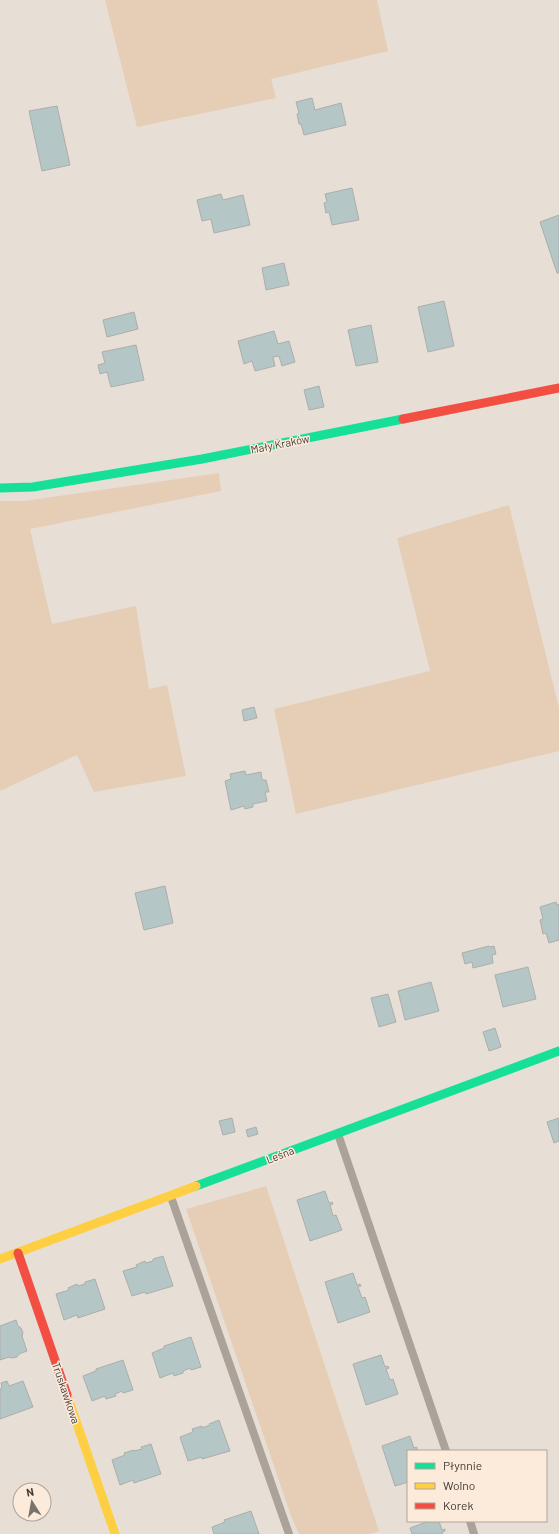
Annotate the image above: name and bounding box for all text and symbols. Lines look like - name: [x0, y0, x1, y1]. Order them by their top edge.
- street label: Mały Kraków: [249, 431, 311, 456]
- street label: Leśna: [264, 1143, 296, 1166]
- street label: Truskawkowa: [50, 1360, 83, 1425]
- legend: [407, 1450, 547, 1522]
- text: Płynnie: [443, 1458, 482, 1472]
- text: Wolno: [443, 1478, 475, 1492]
- north arrow: [12, 1482, 52, 1522]
- text: N: [25, 1485, 35, 1499]
- text: Korek: [443, 1498, 473, 1512]

